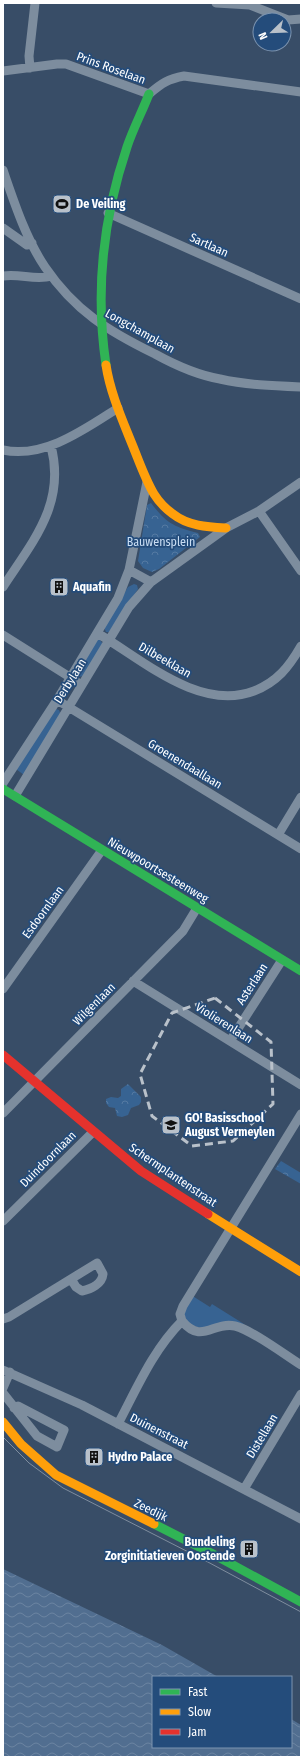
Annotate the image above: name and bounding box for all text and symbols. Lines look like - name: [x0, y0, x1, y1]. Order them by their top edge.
- north arrow: [252, 12, 292, 52]
- text: N: [256, 30, 271, 41]
- street label: Prins Roselaan: [75, 49, 147, 87]
- sports icon: De Veiling: [51, 193, 73, 215]
- place label: De Veiling: [76, 197, 126, 211]
- street label: Sartlaan: [187, 230, 231, 260]
- street label: Longchamplaan: [103, 306, 177, 356]
- park label: Bauwensplein: [127, 535, 195, 549]
- building icon: Aquafin: [48, 576, 70, 598]
- place label: Aquafin: [72, 580, 111, 594]
- street label: Dilbeeklaan: [136, 639, 194, 681]
- street label: Derbylaan: [51, 656, 89, 706]
- street label: Groenendaallaan: [145, 736, 225, 792]
- street label: Nieuwpoortsesteenweg: [105, 834, 211, 906]
- street label: Esdoornlaan: [19, 883, 67, 941]
- street label: Asterlaan: [233, 961, 271, 1007]
- street label: Wilgenlaan: [70, 980, 118, 1028]
- street label: Violierenlaan: [193, 1000, 255, 1046]
- place label: GO! Basisschool August Vermeylen: [184, 1111, 275, 1139]
- school or university icon: GO! Basisschool August Vermeylen: [160, 1114, 182, 1136]
- street label: Duindoornlaan: [17, 1128, 79, 1190]
- street label: Schermplantenstraat: [126, 1140, 220, 1210]
- street label: Duinenstraat: [128, 1410, 190, 1452]
- street label: Distellaan: [243, 1411, 281, 1461]
- building icon: Hydro Palace: [83, 1446, 105, 1468]
- place label: Hydro Palace: [108, 1450, 172, 1464]
- street label: Zeedijk: [132, 1496, 170, 1524]
- place label: Bundeling Zorginitiatieven Oostende: [105, 1535, 235, 1563]
- building icon: Bundeling Zorginitiatieven Oostende: [238, 1538, 260, 1560]
- legend: [152, 1676, 292, 1748]
- text: Fast: [188, 1685, 207, 1699]
- text: Slow: [188, 1705, 211, 1719]
- text: Jam: [188, 1725, 206, 1739]

